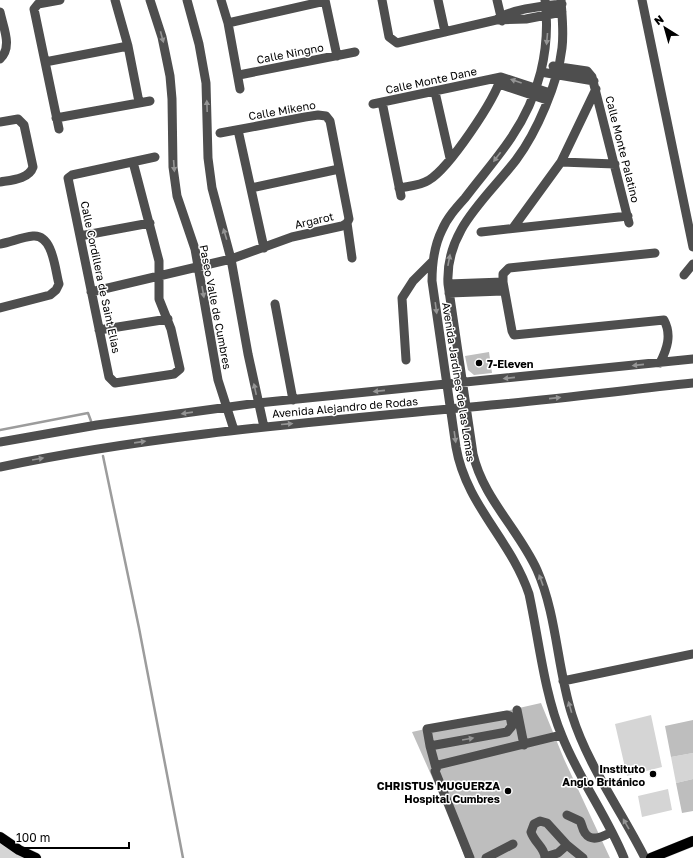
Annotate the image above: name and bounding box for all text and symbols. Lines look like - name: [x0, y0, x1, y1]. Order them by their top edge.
- north arrow: [645, 8, 685, 48]
- text: N: [651, 12, 666, 27]
- one-way arrow: [159, 31, 165, 44]
- one-way arrow: [543, 33, 550, 45]
- street label: Calle Ningno: [255, 40, 325, 66]
- street label: Calle Monte Dane: [384, 64, 478, 96]
- one-way arrow: [509, 77, 521, 83]
- street label: Calle Monte Palatino: [603, 94, 643, 204]
- street label: Calle Mikeno: [247, 98, 317, 122]
- one-way arrow: [204, 99, 210, 112]
- one-way arrow: [493, 151, 502, 162]
- one-way arrow: [170, 160, 177, 172]
- street label: Calle Cordillera de Saint Elias: [78, 200, 124, 354]
- street label: Argarot: [293, 209, 335, 231]
- one-way arrow: [222, 227, 228, 239]
- street label: Paseo Valle de Cumbres: [198, 244, 235, 371]
- one-way arrow: [446, 254, 452, 267]
- one-way arrow: [200, 286, 206, 298]
- street label: Avenida Jardines de las Lomas: [440, 301, 478, 463]
- one-way arrow: [433, 302, 439, 315]
- place label: 7-Eleven: [487, 357, 534, 370]
- marker: 7-Eleven: [474, 358, 484, 368]
- one-way arrow: [632, 362, 644, 368]
- one-way arrow: [503, 374, 515, 381]
- one-way arrow: [252, 383, 258, 395]
- one-way arrow: [373, 387, 385, 394]
- street label: Avenida Alejandro de Rodas: [272, 394, 419, 420]
- one-way arrow: [549, 395, 561, 401]
- one-way arrow: [181, 410, 193, 416]
- one-way arrow: [281, 421, 293, 428]
- one-way arrow: [452, 431, 458, 443]
- one-way arrow: [133, 439, 146, 445]
- one-way arrow: [32, 456, 44, 462]
- one-way arrow: [537, 574, 543, 586]
- one-way arrow: [567, 701, 573, 713]
- one-way arrow: [462, 736, 474, 742]
- place label: Instituto Anglo Británico: [562, 762, 645, 788]
- marker: Instituto Anglo Británico: [648, 769, 658, 779]
- place label: CHRISTUS MUGUERZA Hospital Cumbres: [377, 779, 500, 805]
- marker: CHRISTUS MUGUERZA Hospital Cumbres: [503, 786, 513, 796]
- one-way arrow: [623, 818, 630, 830]
- scale bar: [10, 824, 129, 850]
- text: 100 m: [16, 830, 50, 845]

